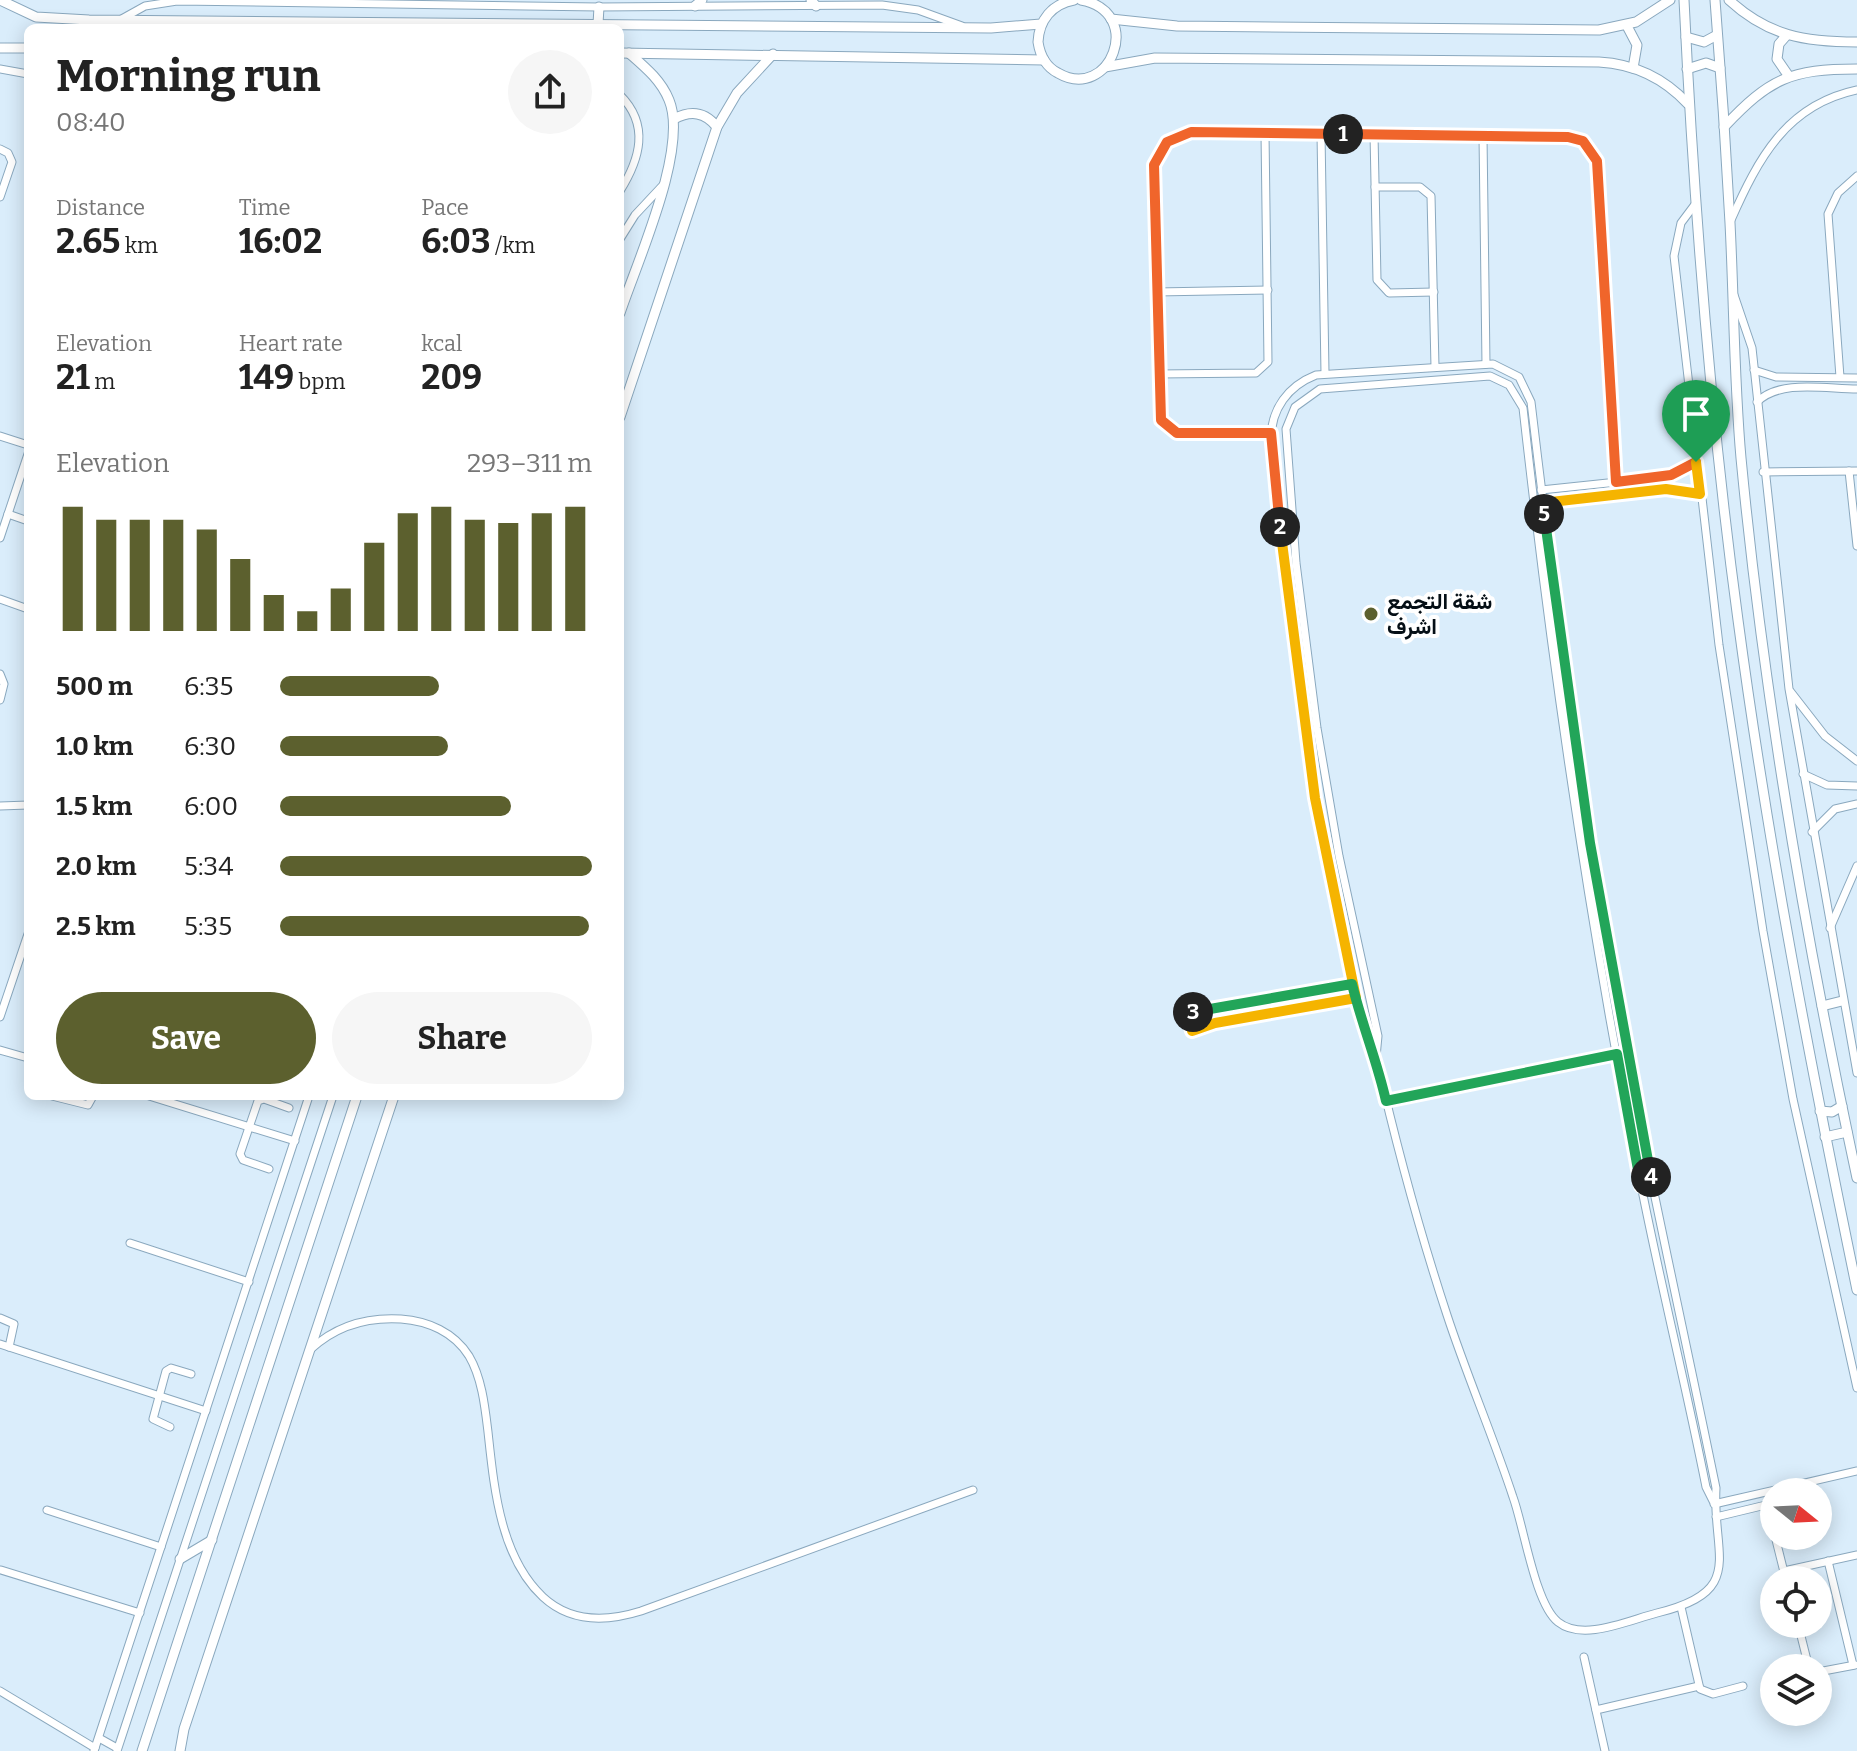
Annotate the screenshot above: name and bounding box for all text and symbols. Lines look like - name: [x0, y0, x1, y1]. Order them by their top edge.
- text: Morning run: [56, 50, 320, 103]
- button: share: [508, 50, 592, 134]
- text: 08:40: [56, 107, 126, 138]
- pin: 1: [1323, 114, 1363, 154]
- text: 1: [1338, 120, 1348, 147]
- text: Distance: [56, 194, 145, 221]
- text: Time: [239, 194, 291, 221]
- text: Pace: [421, 194, 469, 221]
- text: 2.65: [56, 221, 120, 262]
- text: 16:02: [239, 221, 322, 262]
- text: 6:03: [421, 221, 491, 262]
- text: km: [120, 232, 158, 259]
- text: /km: [491, 232, 535, 259]
- text: Elevation: [56, 330, 152, 357]
- text: Heart rate: [239, 330, 343, 357]
- text: kcal: [421, 330, 462, 357]
- text: 21: [56, 357, 90, 398]
- text: 149: [239, 357, 294, 398]
- text: 209: [421, 357, 482, 398]
- text: m: [90, 368, 115, 395]
- text: bpm: [294, 368, 345, 395]
- pin: [1662, 380, 1730, 462]
- icon: arrive: [1674, 392, 1718, 436]
- text: Elevation: [56, 448, 169, 479]
- text: 293–311 m: [467, 448, 592, 479]
- pin: 5: [1524, 494, 1564, 534]
- text: 5: [1538, 500, 1550, 527]
- pin: 2: [1260, 507, 1300, 547]
- text: 2: [1274, 513, 1286, 540]
- place label: شقة التجمع اشرف: [1387, 588, 1492, 640]
- marker: شقة التجمع اشرف: [1362, 605, 1380, 623]
- text: 500 m: [56, 671, 133, 702]
- text: 6:35: [184, 671, 233, 702]
- text: 1.0 km: [56, 731, 133, 762]
- text: 6:30: [184, 731, 236, 762]
- text: 1.5 km: [56, 791, 132, 822]
- text: 6:00: [184, 791, 238, 822]
- text: 2.0 km: [56, 851, 137, 882]
- text: 5:34: [184, 851, 233, 882]
- text: 2.5 km: [56, 911, 136, 942]
- text: 5:35: [184, 911, 232, 942]
- button: Save: [56, 992, 316, 1084]
- button: Share: [332, 992, 592, 1084]
- pin: 3: [1173, 992, 1213, 1032]
- text: 3: [1187, 998, 1199, 1025]
- pin: 4: [1631, 1157, 1671, 1197]
- text: 4: [1644, 1163, 1658, 1190]
- north arrow: [1760, 1478, 1832, 1550]
- map controls: [1760, 1478, 1832, 1726]
- button: locate: [1760, 1566, 1832, 1638]
- button: layers: [1760, 1654, 1832, 1726]

